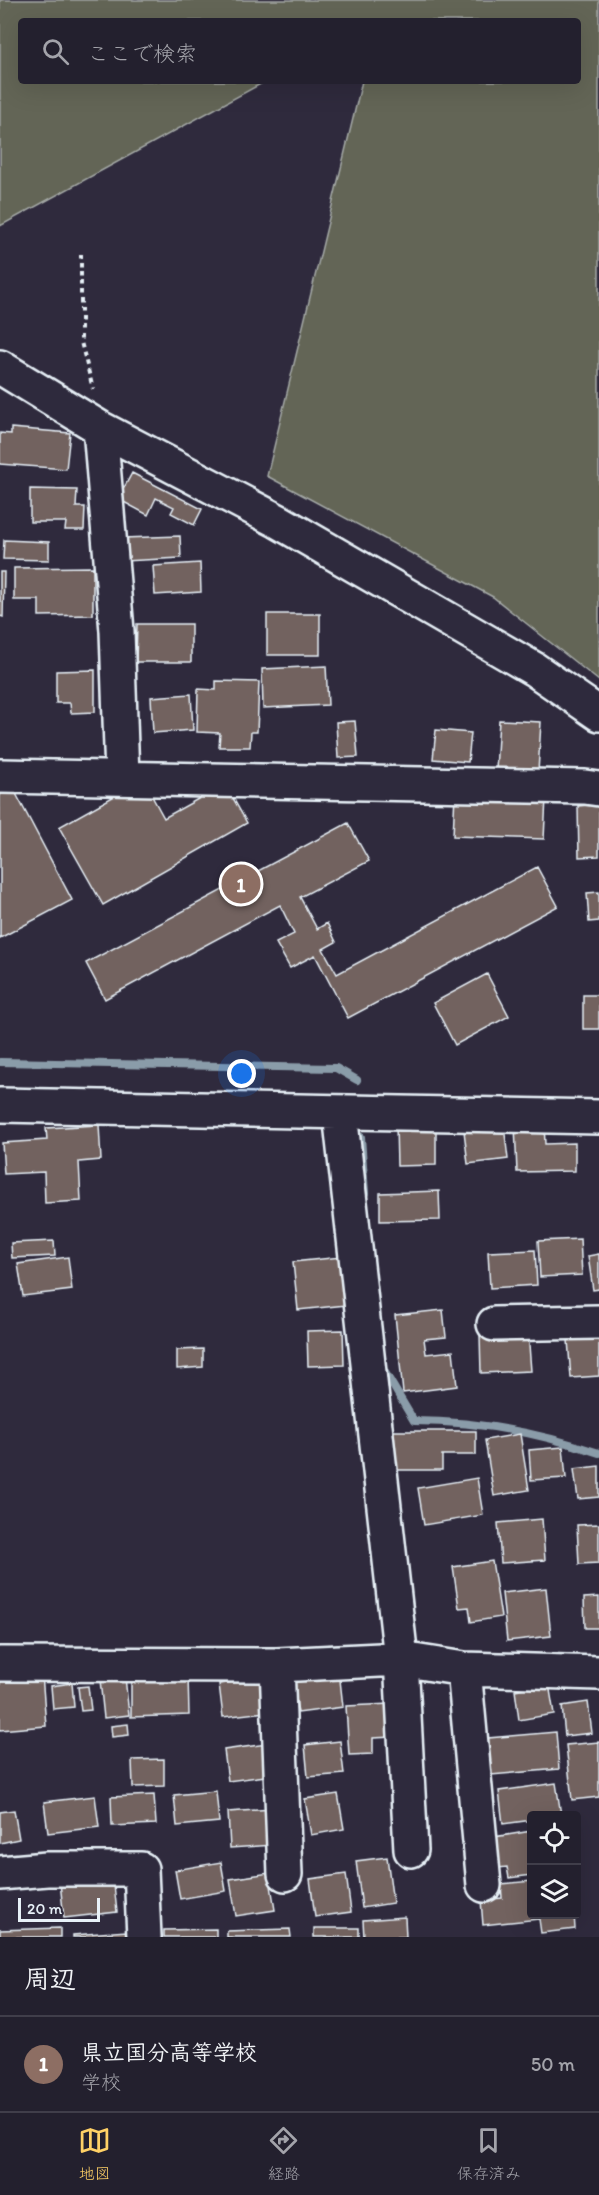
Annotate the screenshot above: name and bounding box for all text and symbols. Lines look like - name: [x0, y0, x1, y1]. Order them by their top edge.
- search box: [18, 18, 581, 84]
- icon: search: [39, 35, 72, 68]
- text: ここで検索: [87, 40, 197, 67]
- pin: 1: [222, 862, 260, 906]
- your location: [227, 1059, 256, 1088]
- map controls: [527, 1811, 581, 1919]
- button: locate: [527, 1811, 581, 1865]
- button: layers: [527, 1865, 581, 1919]
- scale bar: [18, 1895, 100, 1922]
- text: 20 m: [27, 1899, 62, 1918]
- text: 周辺: [24, 1963, 76, 1995]
- text: 県立国分高等学校: [81, 2039, 257, 2066]
- text: 1: [39, 2052, 48, 2076]
- text: 50 m: [531, 2052, 575, 2076]
- text: 学校: [81, 2070, 121, 2094]
- tab: 地図: [78, 2124, 111, 2184]
- tab: 経路: [267, 2124, 300, 2184]
- tab: 保存済み: [457, 2124, 521, 2184]

